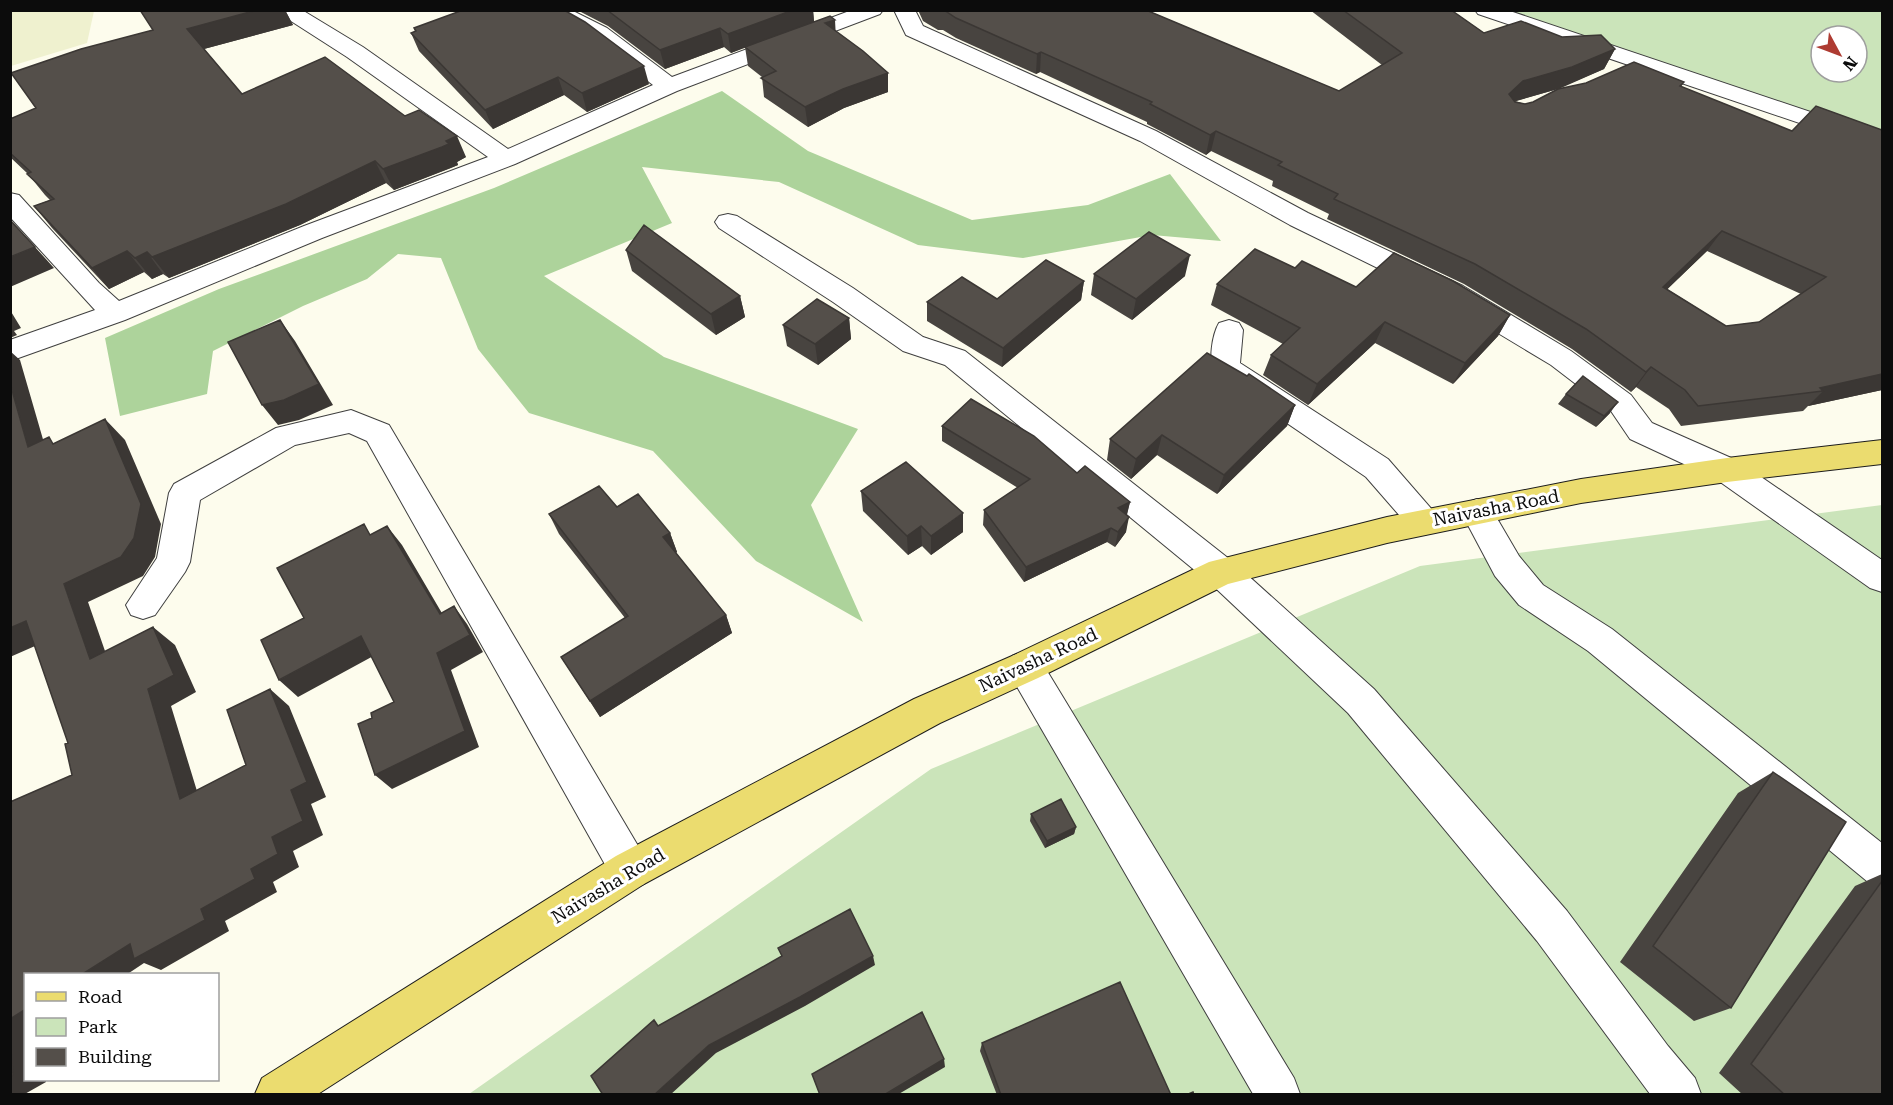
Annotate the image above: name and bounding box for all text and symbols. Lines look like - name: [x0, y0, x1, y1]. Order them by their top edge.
- north arrow: [1809, 24, 1869, 84]
- text: N: [1839, 53, 1861, 74]
- street label: Naivasha Road: [1431, 485, 1561, 530]
- street label: Naivasha Road: [975, 623, 1101, 696]
- street label: Naivasha Road: [547, 843, 668, 928]
- legend: [24, 973, 219, 1081]
- text: Road: [78, 986, 123, 1007]
- text: Park: [78, 1016, 118, 1037]
- text: Building: [78, 1046, 152, 1067]

